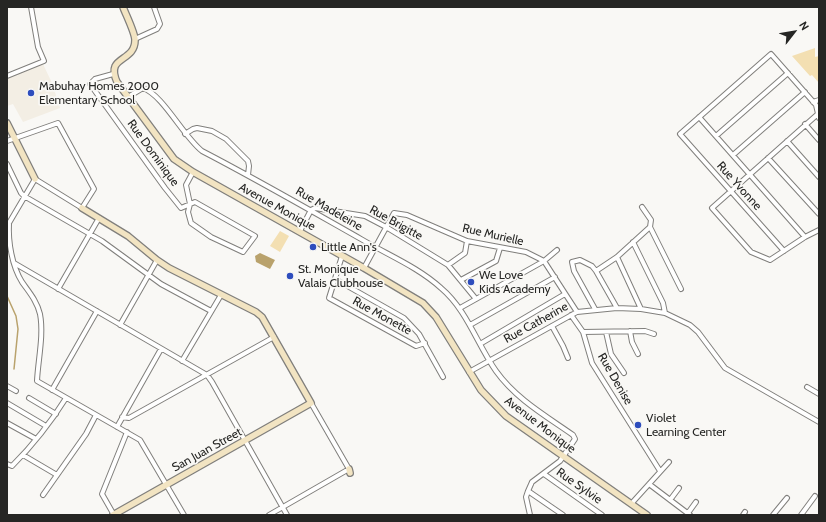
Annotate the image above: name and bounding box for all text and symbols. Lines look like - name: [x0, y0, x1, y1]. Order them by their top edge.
- north arrow: [774, 12, 814, 52]
- text: N: [796, 19, 812, 33]
- place label: Mabuhay Homes 2000 Elementary School: [39, 79, 159, 107]
- marker: Mabuhay Homes 2000 Elementary School: [26, 88, 36, 98]
- street label: Rue Dominique: [124, 117, 182, 189]
- street label: Rue Yvonne: [713, 159, 765, 213]
- street label: Avenue Monique: [236, 180, 318, 234]
- street label: Rue Madeleine: [293, 184, 365, 234]
- street label: Rue Brigitte: [367, 203, 425, 243]
- street label: Rue Murielle: [461, 221, 525, 249]
- place label: Little Ann's: [321, 240, 377, 254]
- marker: Little Ann's: [308, 242, 318, 252]
- place label: St. Monique Valais Clubhouse: [298, 262, 383, 290]
- place label: We Love Kids Academy: [479, 268, 551, 296]
- marker: St. Monique Valais Clubhouse: [285, 271, 295, 281]
- marker: We Love Kids Academy: [466, 277, 476, 287]
- street label: Rue Monette: [350, 294, 414, 338]
- street label: Rue Catherine: [501, 299, 571, 347]
- street label: Rue Denise: [594, 351, 636, 407]
- street label: Avenue Monique: [502, 394, 578, 456]
- place label: Violet Learning Center: [646, 411, 726, 439]
- marker: Violet Learning Center: [633, 420, 643, 430]
- street label: San Juan Street: [170, 425, 244, 475]
- street label: Rue Sylvie: [553, 465, 605, 507]

